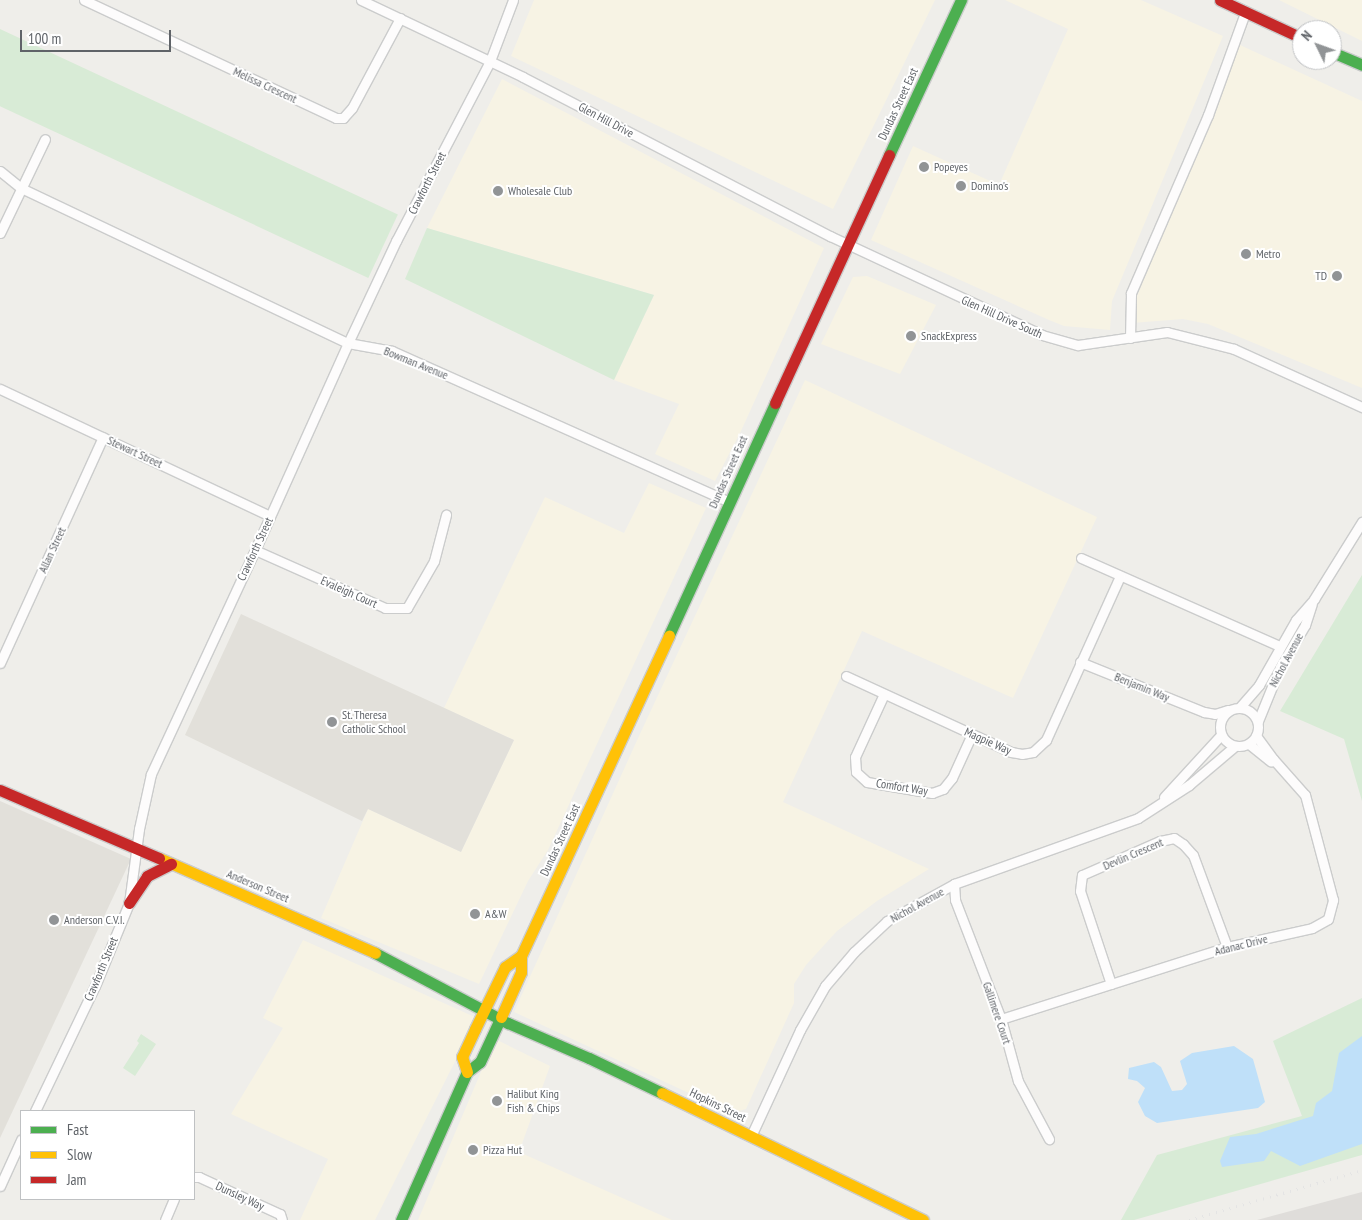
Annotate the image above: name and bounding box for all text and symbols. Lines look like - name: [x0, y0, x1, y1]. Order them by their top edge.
- scale bar: [22, 20, 174, 52]
- north arrow: [1292, 20, 1342, 70]
- text: N: [1297, 27, 1316, 44]
- text: 100 m: [28, 29, 61, 48]
- street label: Melissa Crescent: [231, 64, 299, 106]
- street label: Dundas Street East: [875, 66, 921, 142]
- street label: Glen Hill Drive: [576, 99, 636, 141]
- street label: Crawforth Street: [405, 149, 449, 217]
- place label: Popeyes: [934, 160, 968, 174]
- marker: Popeyes: [918, 161, 930, 173]
- place label: Domino's: [971, 179, 1008, 193]
- marker: Domino's: [955, 180, 967, 192]
- place label: Wholesale Club: [508, 184, 572, 198]
- marker: Wholesale Club: [492, 185, 504, 197]
- place label: Metro: [1256, 247, 1280, 261]
- marker: Metro: [1240, 248, 1252, 260]
- place label: TD: [1315, 269, 1327, 283]
- marker: TD: [1331, 270, 1343, 282]
- street label: Glen Hill Drive South: [959, 293, 1045, 341]
- place label: SnackExpress: [921, 329, 977, 343]
- marker: SnackExpress: [905, 330, 917, 342]
- street label: Bowman Avenue: [382, 343, 450, 383]
- street label: Stewart Street: [105, 433, 165, 471]
- street label: Dundas Street East: [706, 433, 750, 511]
- street label: Crawforth Street: [234, 515, 276, 583]
- street label: Allan Street: [35, 525, 69, 575]
- street label: Evaleigh Court: [318, 573, 380, 611]
- street label: Nichol Avenue: [1266, 630, 1306, 690]
- street label: Benjamin Way: [1112, 669, 1172, 705]
- place label: St. Theresa Catholic School: [342, 708, 406, 736]
- marker: St. Theresa Catholic School: [326, 716, 338, 728]
- street label: Magpie Way: [962, 724, 1014, 758]
- street label: Comfort Way: [875, 776, 929, 798]
- street label: Dundas Street East: [537, 802, 583, 878]
- street label: Devlin Crescent: [1101, 835, 1165, 873]
- street label: Anderson Street: [225, 866, 291, 906]
- street label: Nichol Avenue: [887, 884, 947, 926]
- place label: A&W: [485, 907, 507, 921]
- marker: A&W: [469, 908, 481, 920]
- place label: Anderson C.V.I.: [64, 913, 125, 927]
- marker: Anderson C.V.I.: [48, 914, 60, 926]
- street label: Adanac Drive: [1213, 931, 1269, 959]
- street label: Crawforth Street: [81, 935, 121, 1003]
- street label: Gallimere Court: [980, 980, 1014, 1046]
- street label: Hopkins Street: [688, 1085, 748, 1125]
- place label: Halibut King Fish & Chips: [507, 1087, 560, 1115]
- marker: Halibut King Fish & Chips: [491, 1095, 503, 1107]
- legend: [20, 1110, 195, 1200]
- text: Fast: [67, 1120, 88, 1139]
- place label: Pizza Hut: [483, 1143, 522, 1157]
- marker: Pizza Hut: [467, 1144, 479, 1156]
- text: Slow: [67, 1145, 92, 1164]
- text: Jam: [67, 1170, 86, 1189]
- street label: Dunsley Way: [213, 1178, 267, 1214]

